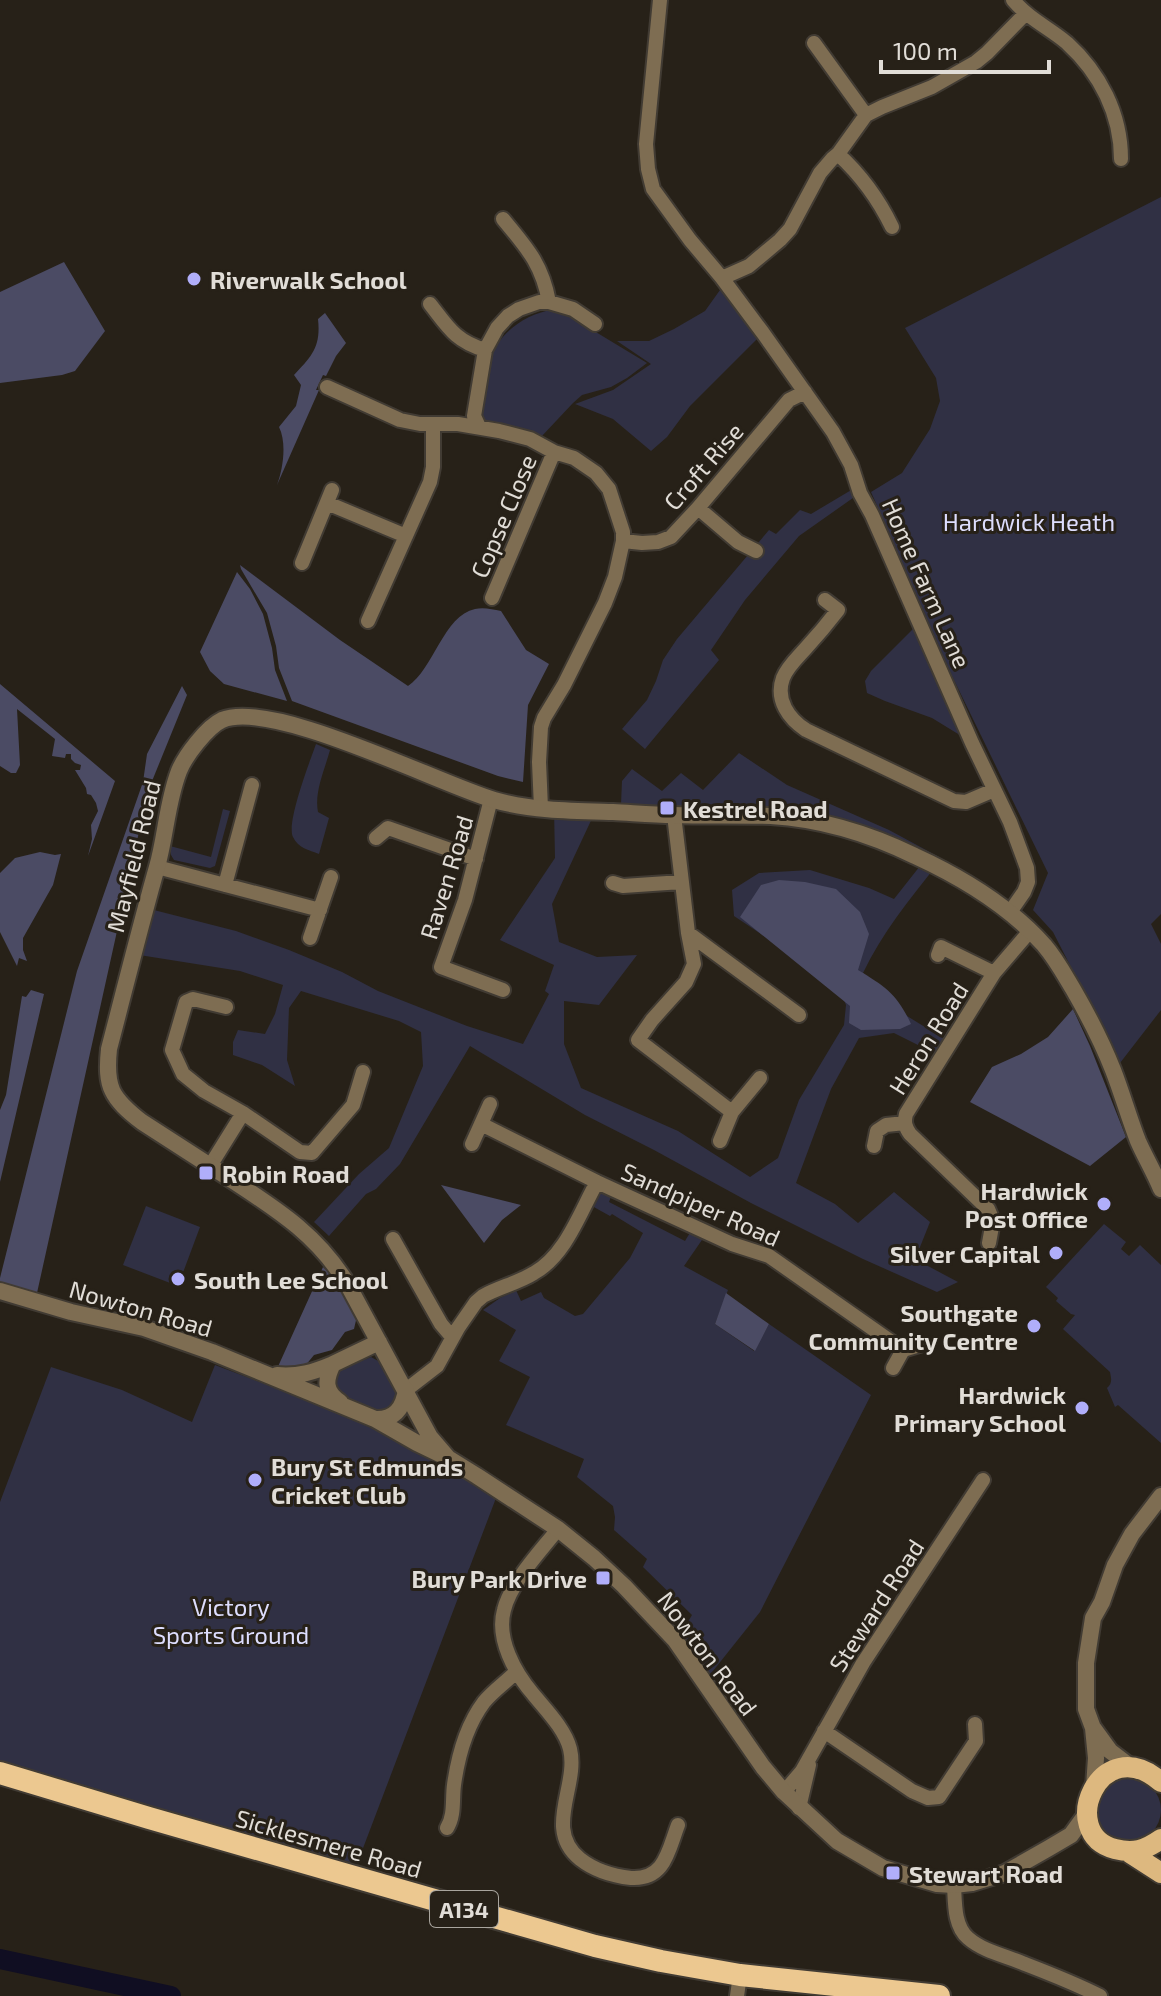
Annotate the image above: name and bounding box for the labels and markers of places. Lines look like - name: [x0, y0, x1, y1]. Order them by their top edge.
- place label: Riverwalk School: [210, 265, 407, 294]
- marker: Riverwalk School: [185, 270, 203, 288]
- place label: Kestrel Road: [683, 794, 828, 823]
- marker: Kestrel Road: [658, 799, 676, 817]
- place label: Robin Road: [222, 1159, 350, 1188]
- marker: Robin Road: [197, 1164, 215, 1182]
- place label: Hardwick Post Office: [965, 1176, 1089, 1233]
- marker: Hardwick Post Office: [1095, 1195, 1113, 1213]
- place label: Silver Capital: [890, 1239, 1040, 1268]
- marker: Silver Capital: [1047, 1244, 1065, 1262]
- place label: South Lee School: [194, 1265, 388, 1294]
- marker: South Lee School: [169, 1270, 187, 1288]
- place label: Southgate Community Centre: [809, 1298, 1018, 1355]
- marker: Southgate Community Centre: [1025, 1317, 1043, 1335]
- place label: Hardwick Primary School: [894, 1380, 1067, 1437]
- marker: Hardwick Primary School: [1073, 1399, 1091, 1417]
- place label: Bury St Edmunds Cricket Club: [271, 1452, 463, 1509]
- marker: Bury St Edmunds Cricket Club: [246, 1471, 264, 1489]
- place label: Bury Park Drive: [412, 1564, 587, 1593]
- marker: Bury Park Drive: [594, 1569, 612, 1587]
- place label: Stewart Road: [909, 1859, 1063, 1888]
- marker: Stewart Road: [884, 1864, 902, 1882]

